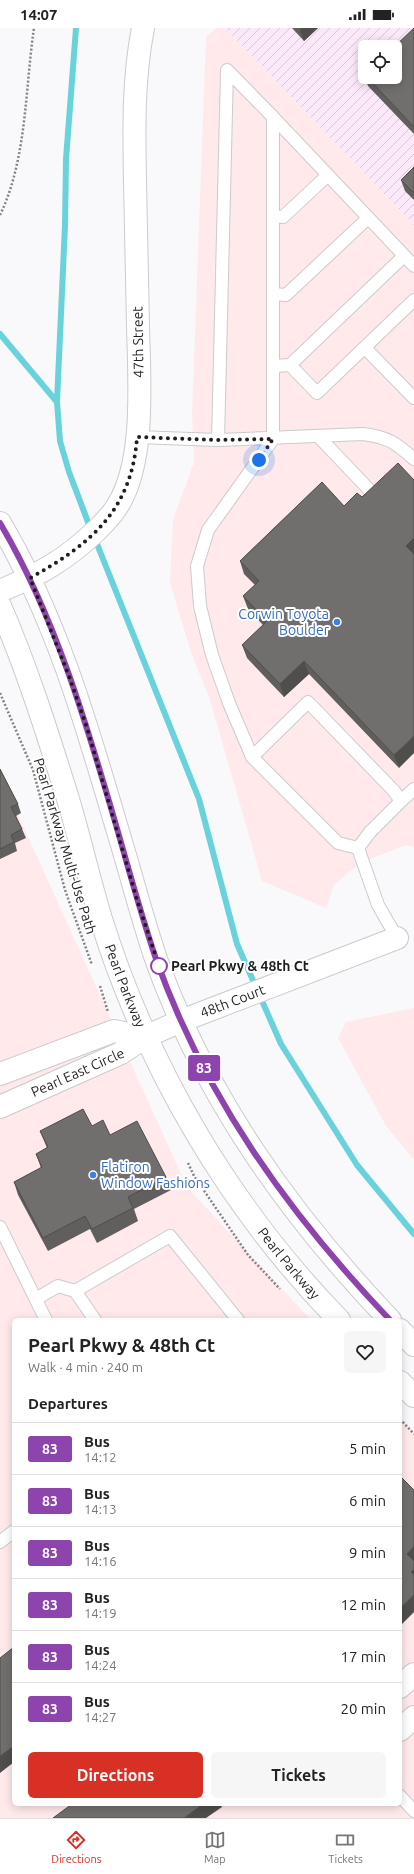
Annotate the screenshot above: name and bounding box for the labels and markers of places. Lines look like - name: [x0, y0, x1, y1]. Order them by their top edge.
- place label: Corwin Toyota Boulder: [238, 606, 330, 638]
- marker: Corwin Toyota Boulder: [332, 617, 342, 627]
- marker: Pearl Pkwy & 48th Ct: [150, 957, 168, 975]
- place label: Pearl Pkwy & 48th Ct: [171, 958, 309, 974]
- place label: Flatiron Window Fashions: [101, 1159, 210, 1191]
- marker: Flatiron Window Fashions: [88, 1170, 98, 1180]

